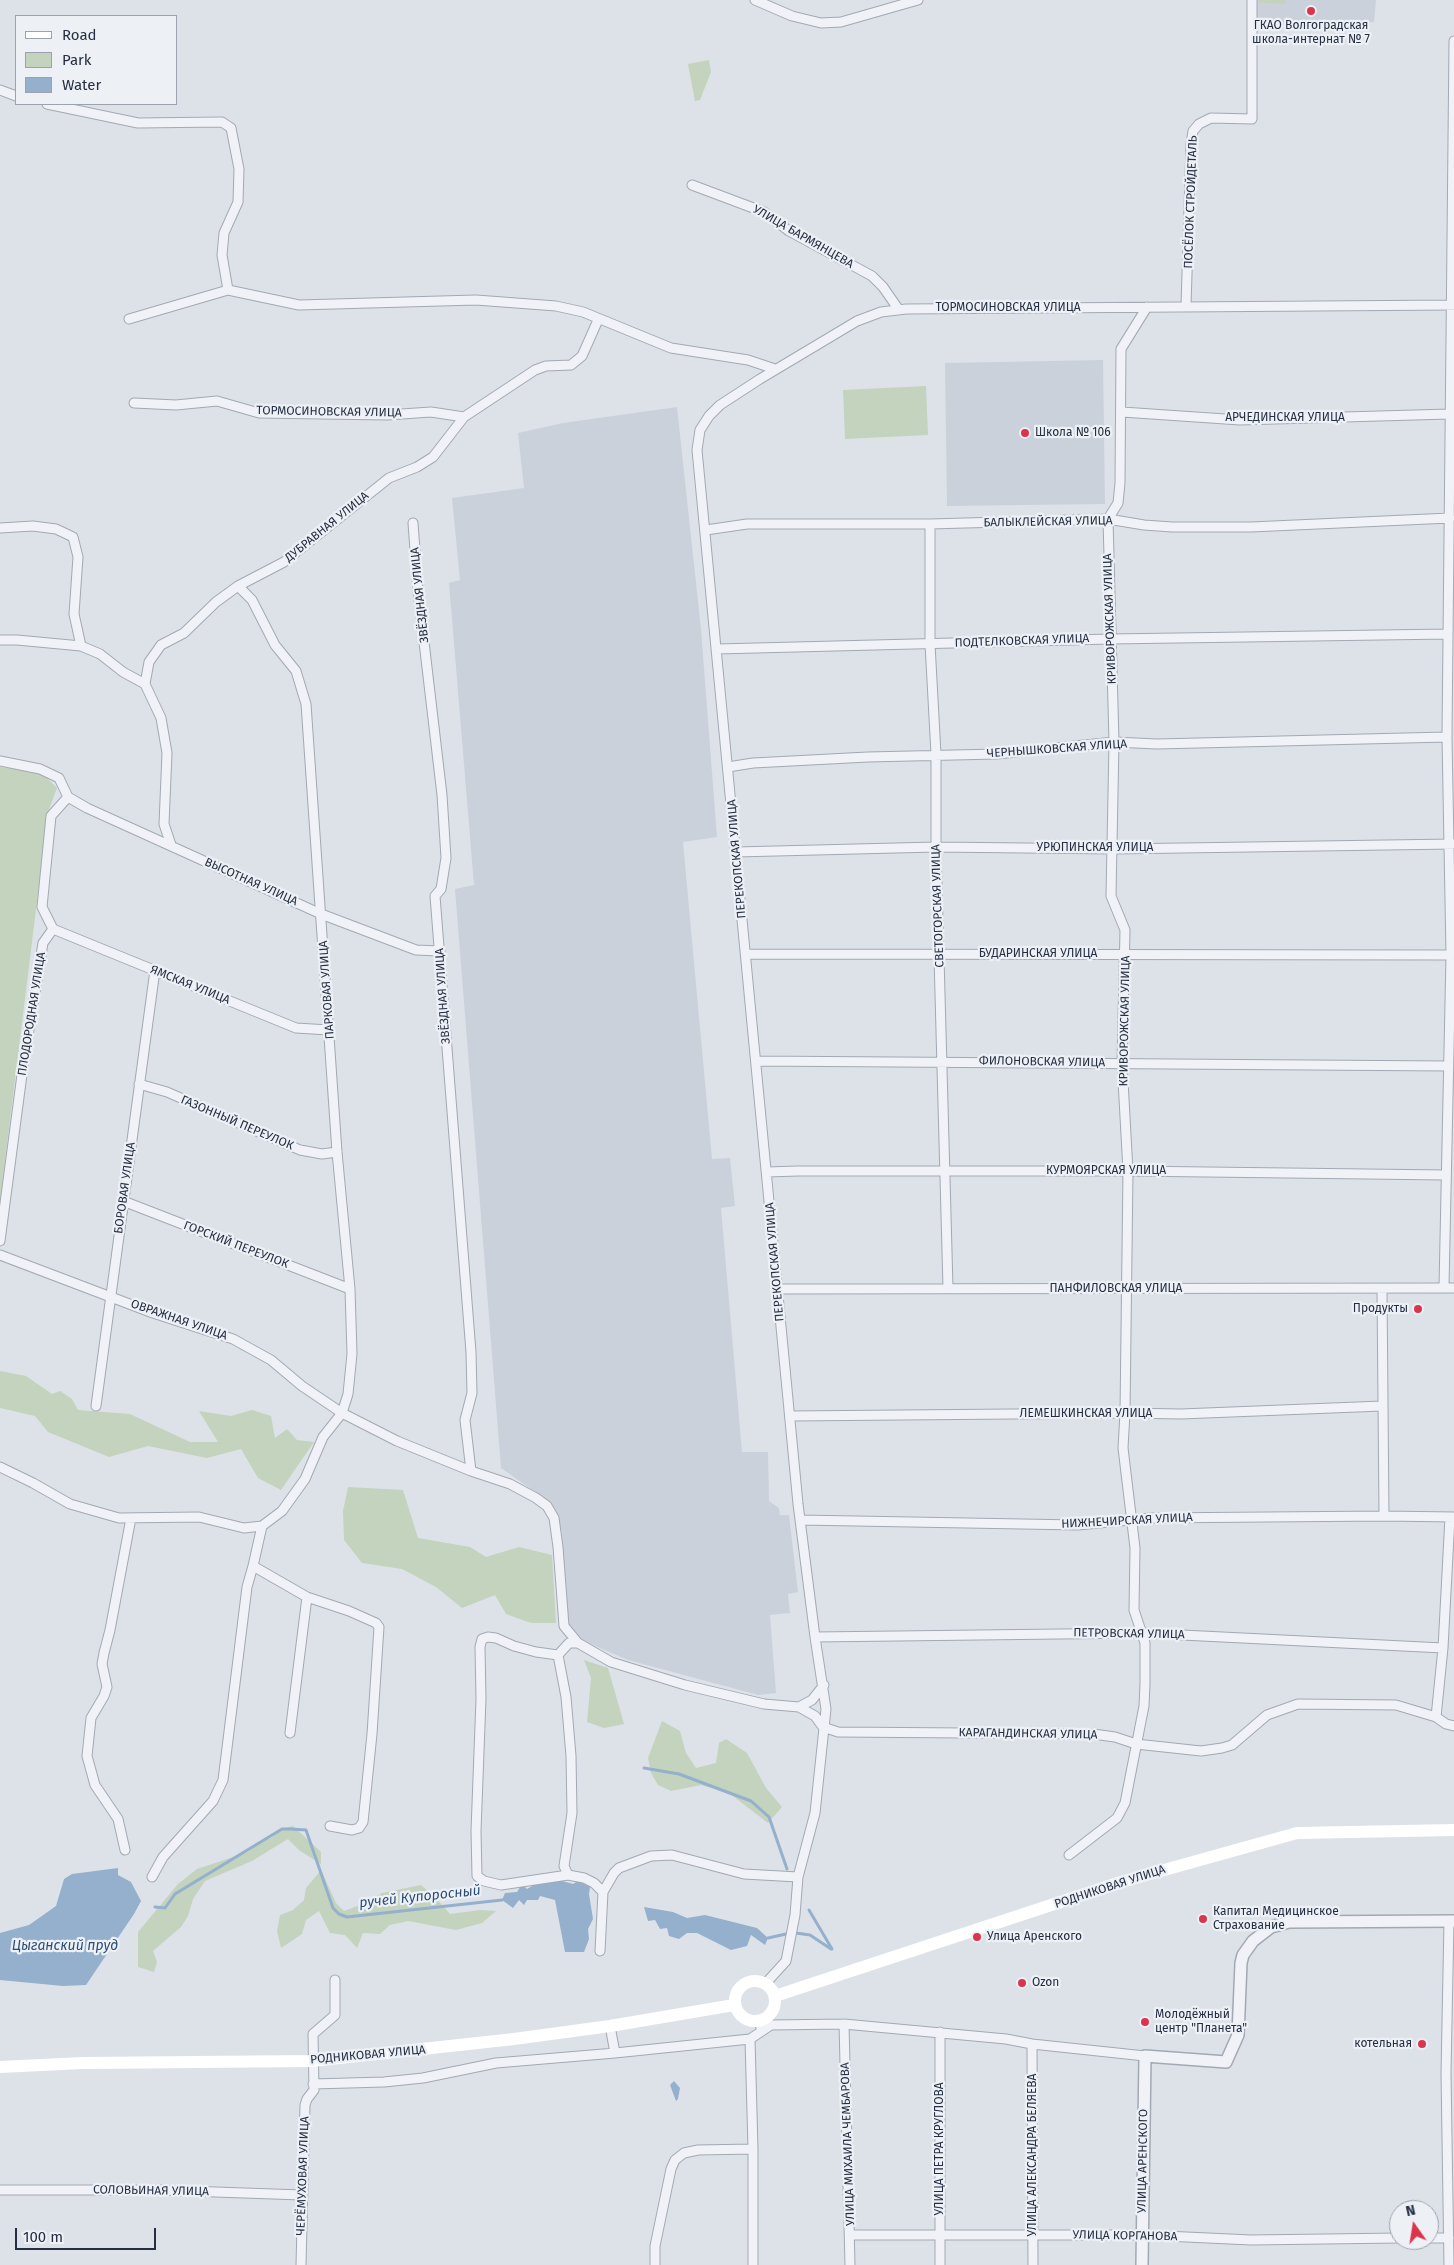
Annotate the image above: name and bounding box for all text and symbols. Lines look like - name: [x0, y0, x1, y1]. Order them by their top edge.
- marker: ГКАО Волгоградская школа-интернат № 7: [1305, 5, 1317, 17]
- legend: [15, 15, 178, 105]
- place label: ГКАО Волгоградская школа-интернат № 7: [1252, 19, 1370, 47]
- text: Road: [62, 26, 97, 44]
- text: Park: [62, 51, 92, 69]
- text: Water: [62, 76, 101, 94]
- street label: ПОСЁЛОК СТРОЙДЕТАЛЬ: [1181, 135, 1201, 269]
- street label: УЛИЦА БАРМЯНЦЕВА: [750, 202, 856, 272]
- street label: ТОРМОСИНОВСКАЯ УЛИЦА: [935, 301, 1081, 315]
- street label: ТОРМОСИНОВСКАЯ УЛИЦА: [256, 404, 402, 420]
- street label: АРЧЕДИНСКАЯ УЛИЦА: [1225, 411, 1345, 425]
- place label: Школа № 106: [1035, 426, 1111, 440]
- marker: Школа № 106: [1019, 427, 1031, 439]
- street label: ДУБРАВНАЯ УЛИЦА: [282, 489, 372, 565]
- street label: БАЛЫКЛЕЙСКАЯ УЛИЦА: [983, 514, 1113, 530]
- street label: ЗВЁЗДНАЯ УЛИЦА: [408, 546, 432, 644]
- street label: КРИВОРОЖСКАЯ УЛИЦА: [1101, 553, 1119, 685]
- street label: ПОДТЕЛКОВСКАЯ УЛИЦА: [954, 631, 1090, 651]
- street label: ЧЕРНЫШКОВСКАЯ УЛИЦА: [986, 737, 1128, 761]
- street label: ПЕРЕКОПСКАЯ УЛИЦА: [725, 799, 749, 919]
- street label: УРЮПИНСКАЯ УЛИЦА: [1037, 841, 1153, 855]
- street label: СВЕТОГОРСКАЯ УЛИЦА: [929, 844, 947, 968]
- street label: ВЫСОТНАЯ УЛИЦА: [202, 855, 300, 909]
- street label: ПАРКОВАЯ УЛИЦА: [316, 940, 338, 1040]
- street label: БУДАРИНСКАЯ УЛИЦА: [979, 947, 1097, 961]
- street label: ЗВЁЗДНАЯ УЛИЦА: [432, 948, 454, 1044]
- street label: ПЛОДОРОДНАЯ УЛИЦА: [15, 951, 49, 1077]
- street label: КРИВОРОЖСКАЯ УЛИЦА: [1117, 955, 1133, 1087]
- street label: ЯМСКАЯ УЛИЦА: [148, 962, 232, 1008]
- street label: ФИЛОНОВСКАЯ УЛИЦА: [979, 1054, 1105, 1070]
- street label: ГАЗОННЫЙ ПЕРЕУЛОК: [178, 1093, 296, 1153]
- street label: БОРОВАЯ УЛИЦА: [111, 1141, 139, 1235]
- street label: КУРМОЯРСКАЯ УЛИЦА: [1046, 1164, 1166, 1178]
- street label: ПЕРЕКОПСКАЯ УЛИЦА: [763, 1202, 787, 1322]
- street label: ГОРСКИЙ ПЕРЕУЛОК: [181, 1218, 291, 1272]
- street label: ПАНФИЛОВСКАЯ УЛИЦА: [1050, 1282, 1182, 1296]
- street label: ОВРАЖНАЯ УЛИЦА: [129, 1297, 229, 1343]
- place label: Продукты: [1353, 1302, 1408, 1316]
- marker: Продукты: [1412, 1303, 1424, 1315]
- street label: ЛЕМЕШКИНСКАЯ УЛИЦА: [1020, 1407, 1152, 1421]
- street label: НИЖНЕЧИРСКАЯ УЛИЦА: [1061, 1510, 1193, 1532]
- street label: ПЕТРОВСКАЯ УЛИЦА: [1073, 1626, 1185, 1642]
- street label: КАРАГАНДИНСКАЯ УЛИЦА: [958, 1726, 1098, 1742]
- street label: РОДНИКОВАЯ УЛИЦА: [1053, 1862, 1167, 1912]
- water label: ручей Купоросный: [359, 1882, 481, 1912]
- place label: Капитал Медицинское Страхование: [1213, 1905, 1339, 1933]
- marker: Капитал Медицинское Страхование: [1197, 1913, 1209, 1925]
- place label: Улица Аренского: [987, 1930, 1082, 1944]
- marker: Улица Аренского: [971, 1931, 983, 1943]
- water label: Цыганский пруд: [12, 1938, 118, 1954]
- place label: Ozon: [1032, 1976, 1059, 1990]
- marker: Ozon: [1016, 1977, 1028, 1989]
- place label: Молодёжный центр "Планета": [1155, 2008, 1247, 2036]
- marker: Молодёжный центр "Планета": [1139, 2016, 1151, 2028]
- place label: котельная: [1354, 2037, 1412, 2051]
- marker: котельная: [1416, 2038, 1428, 2050]
- street label: РОДНИКОВАЯ УЛИЦА: [310, 2043, 426, 2067]
- street label: УЛИЦА МИХАИЛА ЧЕМБАРОВА: [838, 2062, 858, 2226]
- street label: УЛИЦА АЛЕКСАНДРА БЕЛЯЕВА: [1026, 2074, 1040, 2236]
- street label: УЛИЦА ПЕТРА КРУГЛОВА: [933, 2082, 947, 2216]
- street label: УЛИЦА АРЕНСКОГО: [1135, 2109, 1151, 2213]
- street label: ЧЕРЁМУХОВАЯ УЛИЦА: [294, 2116, 312, 2236]
- street label: СОЛОВЬИНАЯ УЛИЦА: [93, 2183, 209, 2199]
- north arrow: [1389, 2200, 1439, 2250]
- text: N: [1404, 2202, 1417, 2220]
- scale bar: [18, 2218, 159, 2250]
- text: 100 m: [23, 2228, 63, 2246]
- street label: УЛИЦА КОРГАНОВА: [1072, 2228, 1178, 2244]

